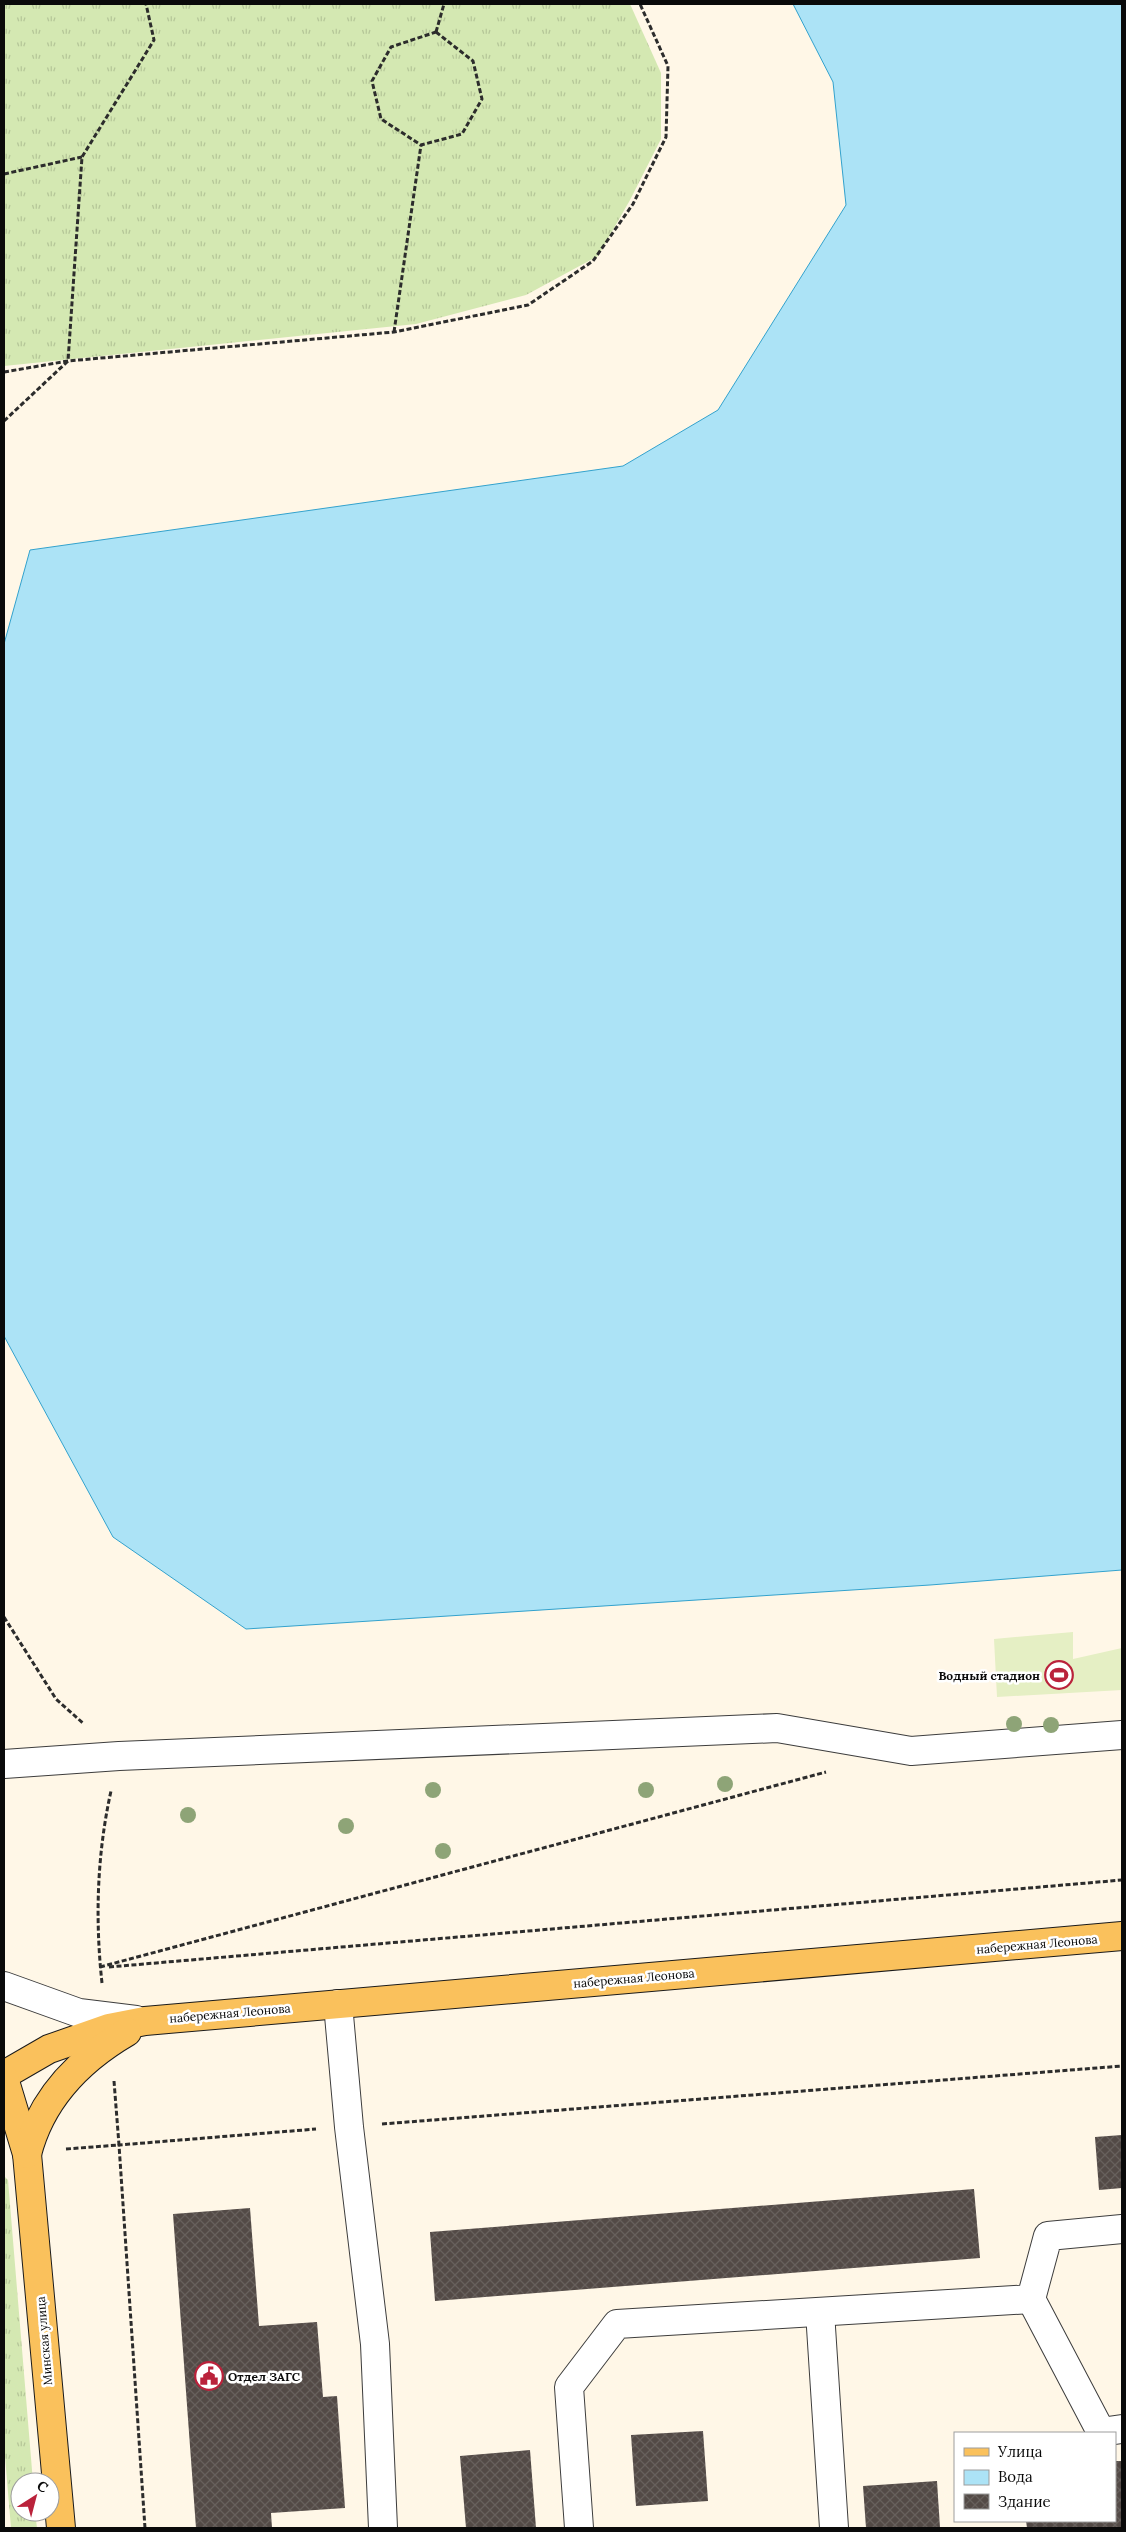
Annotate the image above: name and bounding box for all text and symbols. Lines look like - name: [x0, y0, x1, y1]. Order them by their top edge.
- sports icon: Водный стадион: [1044, 1660, 1074, 1690]
- place label: Водный стадион: [938, 1668, 1040, 1683]
- street label: набережная Леонова: [976, 1931, 1098, 1957]
- street label: набережная Леонова: [573, 1965, 695, 1991]
- street label: набережная Леонова: [169, 2000, 291, 2026]
- street label: Минская улица: [33, 2296, 55, 2386]
- public building icon: Отдел ЗАГС: [194, 2361, 224, 2391]
- place label: Отдел ЗАГС: [228, 2369, 301, 2384]
- legend: [954, 2432, 1116, 2522]
- text: Улица: [997, 2442, 1043, 2461]
- text: Вода: [998, 2467, 1033, 2486]
- north arrow: [10, 2472, 60, 2522]
- text: С: [33, 2476, 52, 2497]
- text: Здание: [998, 2492, 1051, 2511]

